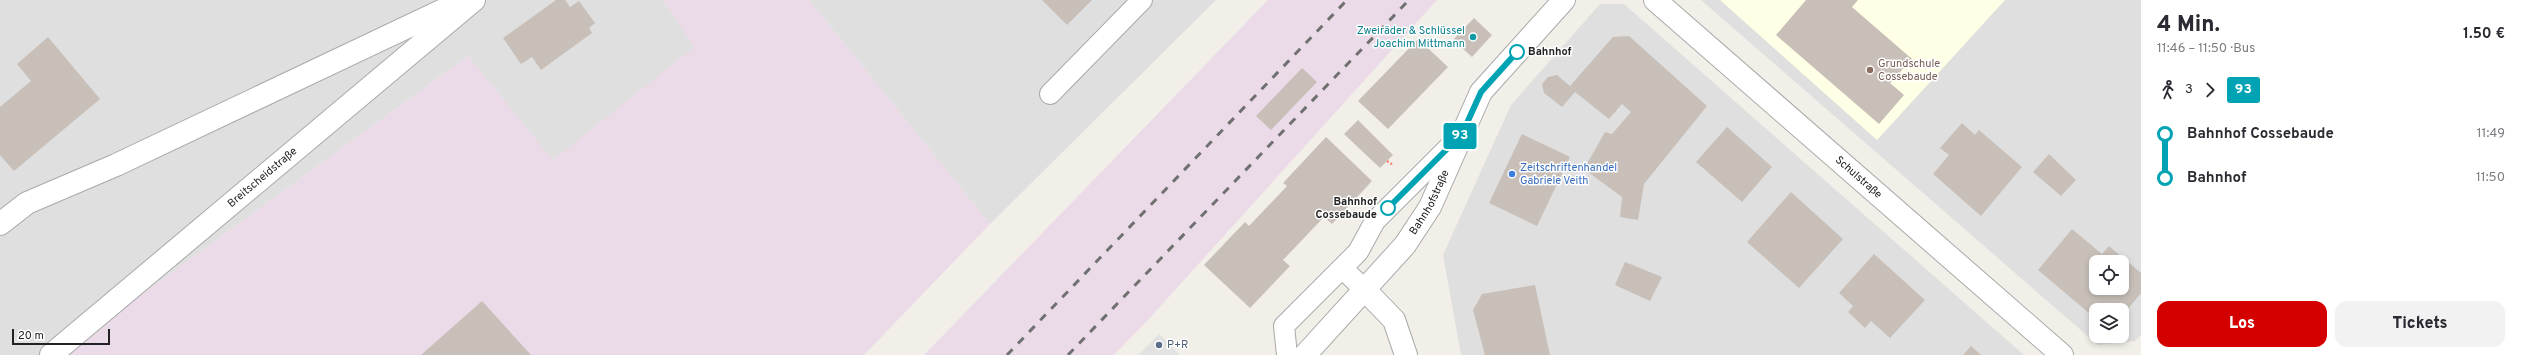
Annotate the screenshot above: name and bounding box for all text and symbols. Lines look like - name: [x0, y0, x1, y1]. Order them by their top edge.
- text: 4 Min.: [2157, 12, 2220, 39]
- place label: Zweiräder & Schlüssel Joachim Mittmann: [1357, 24, 1465, 51]
- text: 1.50 €: [2463, 25, 2505, 44]
- marker: Zweiräder & Schlüssel Joachim Mittmann: [1468, 32, 1478, 42]
- text: 11:46 – 11:50 · Bus: [2157, 41, 2255, 57]
- marker: Bahnhof: [1509, 44, 1525, 60]
- place label: Bahnhof: [1528, 45, 1572, 59]
- place label: Grundschule Cossebaude: [1878, 57, 1940, 84]
- marker: Grundschule Cossebaude: [1865, 65, 1875, 75]
- icon: walk: [2157, 79, 2179, 101]
- icon: forward: [2199, 79, 2221, 101]
- text: 93: [2235, 81, 2252, 98]
- text: 3: [2185, 82, 2193, 98]
- line badge: 93: [1442, 123, 1478, 149]
- text: Bahnhof Cossebaude: [2187, 125, 2334, 144]
- text: 11:49: [2477, 126, 2505, 142]
- text: 93: [1452, 127, 1469, 144]
- street label: Breitscheidstraße: [225, 144, 300, 211]
- street label: Schulstraße: [1832, 153, 1885, 202]
- place label: Zeitschriftenhandel Gabriele Veith: [1520, 161, 1617, 188]
- street label: Bahnhofstraße: [1406, 168, 1453, 238]
- marker: Zeitschriftenhandel Gabriele Veith: [1507, 169, 1517, 179]
- text: Bahnhof: [2187, 169, 2246, 188]
- text: 11:50: [2476, 170, 2505, 186]
- place label: Bahnhof Cossebaude: [1316, 195, 1377, 222]
- marker: Bahnhof Cossebaude: [1380, 200, 1396, 216]
- map controls: [2089, 255, 2129, 343]
- button: locate: [2089, 255, 2129, 295]
- button: Los: [2157, 301, 2327, 347]
- button: Tickets: [2335, 301, 2505, 347]
- button: layers: [2089, 303, 2129, 343]
- scale bar: [12, 327, 110, 346]
- text: 20 m: [18, 329, 44, 343]
- place label: P+R: [1167, 338, 1188, 352]
- marker: P+R: [1154, 340, 1164, 350]

